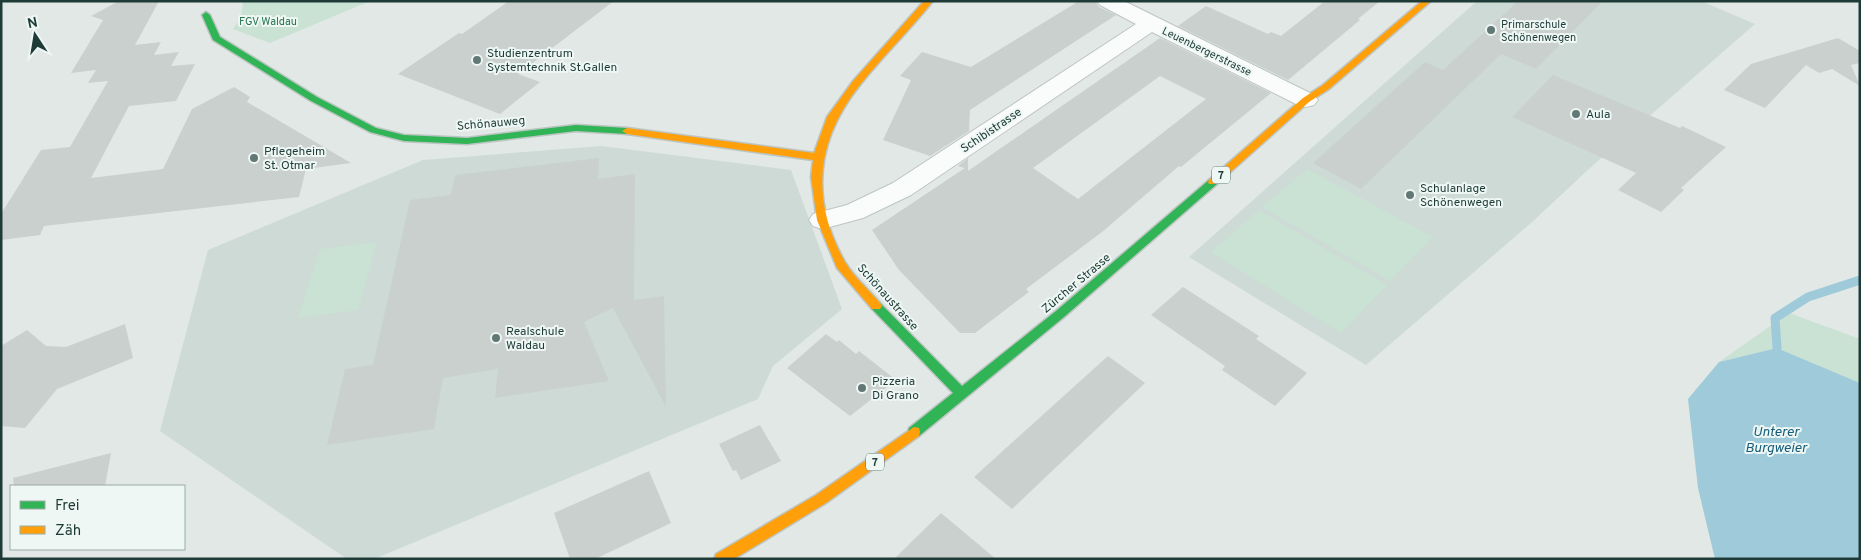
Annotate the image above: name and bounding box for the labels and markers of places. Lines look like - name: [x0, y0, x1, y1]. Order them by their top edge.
- place label: Primarschule Schönenwegen: [1501, 18, 1576, 45]
- marker: Primarschule Schönenwegen: [1485, 24, 1497, 36]
- place label: Studienzentrum Systemtechnik St.Gallen: [487, 46, 617, 76]
- marker: Studienzentrum Systemtechnik St.Gallen: [471, 54, 483, 66]
- place label: Aula: [1586, 107, 1610, 123]
- marker: Aula: [1570, 108, 1582, 120]
- place label: Pflegeheim St. Otmar: [264, 144, 325, 174]
- marker: Pflegeheim St. Otmar: [248, 152, 260, 164]
- place label: Schulanlage Schönenwegen: [1420, 181, 1502, 211]
- marker: Schulanlage Schönenwegen: [1404, 189, 1416, 201]
- place label: Realschule Waldau: [506, 324, 564, 354]
- marker: Realschule Waldau: [490, 332, 502, 344]
- place label: Pizzeria Di Grano: [872, 374, 919, 404]
- marker: Pizzeria Di Grano: [856, 382, 868, 394]

